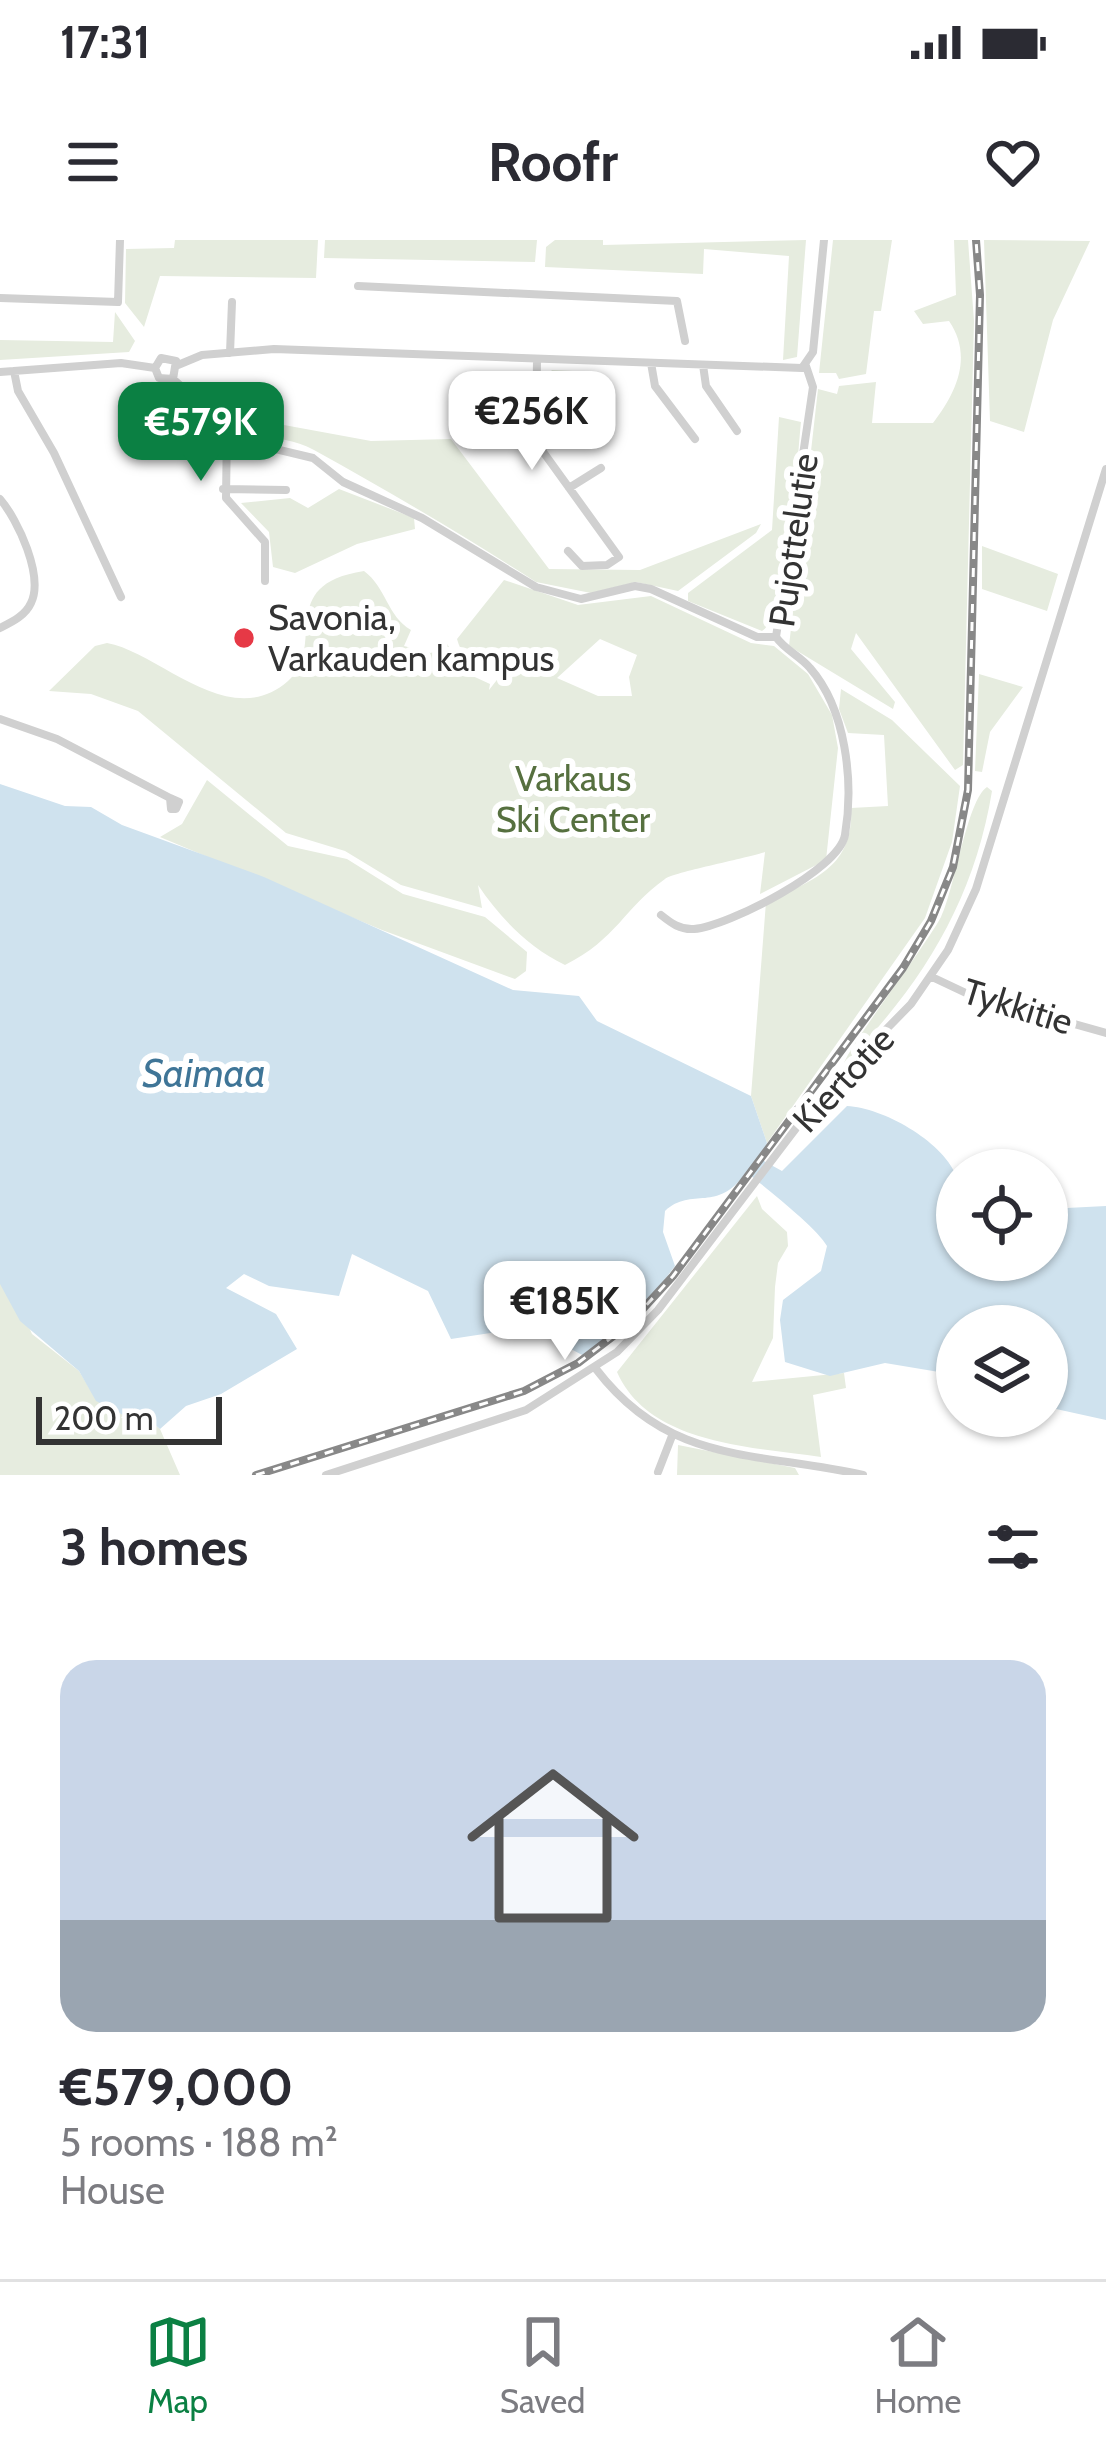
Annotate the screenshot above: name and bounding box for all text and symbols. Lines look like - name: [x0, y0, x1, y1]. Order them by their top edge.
- text: 17:31: [60, 15, 150, 69]
- icon: menu: [60, 129, 126, 195]
- text: Roofr: [488, 129, 618, 195]
- icon: heart: [980, 129, 1046, 195]
- pin: €256K: [448, 371, 616, 473]
- pin: €579K: [117, 382, 285, 484]
- text: €256K: [476, 386, 588, 434]
- text: €579K: [145, 397, 257, 445]
- street label: Pujottelutie: [759, 451, 827, 629]
- place label: Savonia, Varkauden kampus: [268, 595, 555, 680]
- marker: Savonia, Varkauden kampus: [231, 625, 257, 651]
- park label: Varkaus Ski Center: [496, 756, 651, 841]
- street label: Tykkitie: [958, 969, 1078, 1043]
- street label: Kiertotie: [783, 1017, 903, 1141]
- water label: Saimaa: [142, 1049, 266, 1097]
- map controls: [936, 1149, 1068, 1437]
- button: locate: [936, 1149, 1068, 1281]
- pin: €185K: [481, 1261, 649, 1363]
- text: €185K: [511, 1276, 619, 1324]
- button: layers: [936, 1305, 1068, 1437]
- scale bar: [36, 1391, 222, 1444]
- text: 200 m: [54, 1398, 154, 1438]
- icon: filters: [980, 1514, 1046, 1580]
- text: 3 homes: [60, 1516, 248, 1578]
- icon: home: [445, 1738, 661, 1954]
- text: €579,000: [60, 2056, 293, 2118]
- text: 5 rooms · 188 m²: [60, 2118, 338, 2166]
- text: House: [60, 2166, 165, 2214]
- tab: Map: [145, 2309, 211, 2421]
- tab: Saved: [500, 2309, 585, 2421]
- tab: Home: [875, 2309, 961, 2421]

